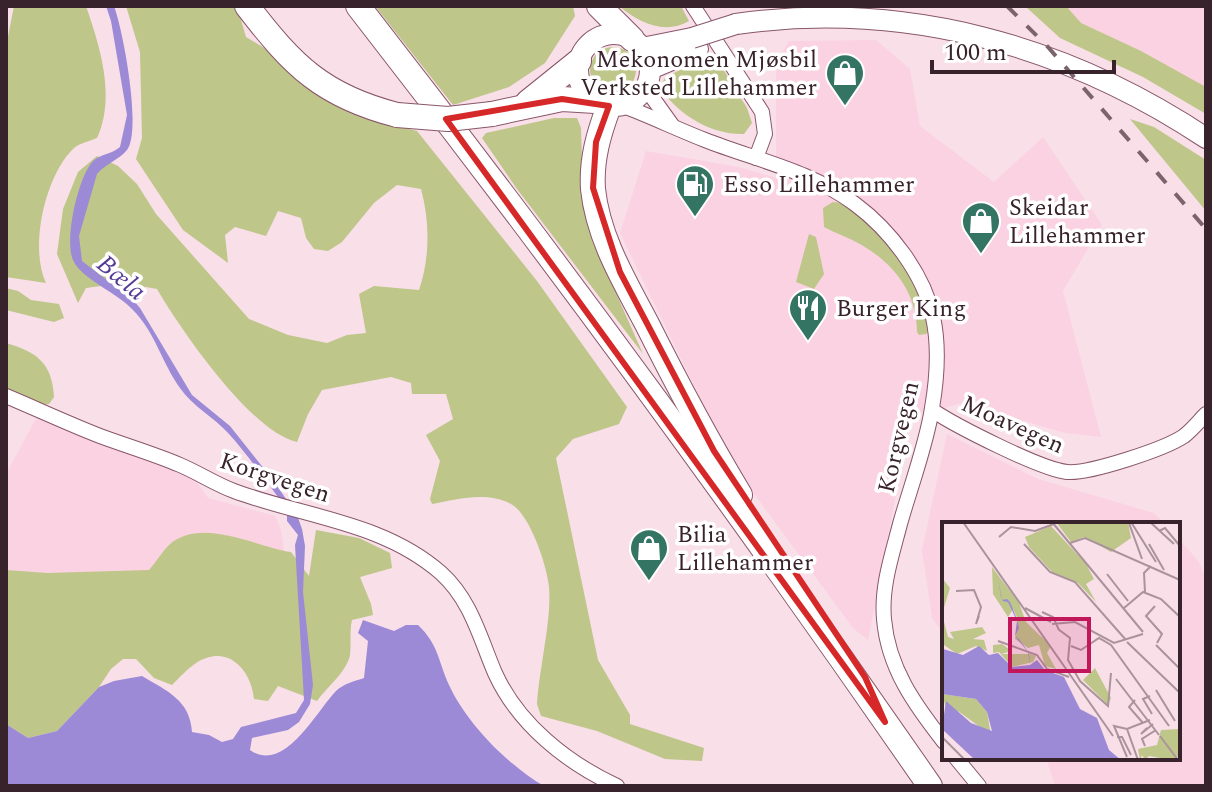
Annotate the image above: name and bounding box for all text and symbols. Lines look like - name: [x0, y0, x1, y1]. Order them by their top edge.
- scale bar: [932, 24, 1114, 74]
- text: 100 m: [944, 35, 1007, 71]
- place label: Mekonomen Mjøsbil Verksted Lillehammer: [580, 42, 817, 106]
- shop icon: Mekonomen Mjøsbil Verksted Lillehammer: [824, 52, 866, 107]
- fuel station icon: Esso Lillehammer: [674, 163, 716, 218]
- place label: Esso Lillehammer: [723, 167, 915, 203]
- place label: Skeidar Lillehammer: [1009, 190, 1145, 254]
- shop icon: Skeidar Lillehammer: [960, 200, 1002, 255]
- water label: Bæla: [88, 245, 155, 311]
- restaurant icon: Burger King: [787, 287, 829, 342]
- place label: Burger King: [836, 291, 966, 327]
- street label: Korgvegen: [869, 378, 929, 497]
- street label: Moavegen: [955, 386, 1070, 464]
- street label: Korgvegen: [215, 443, 334, 513]
- place label: Bilia Lillehammer: [677, 517, 813, 581]
- inset map: [942, 522, 1180, 760]
- shop icon: Bilia Lillehammer: [628, 527, 670, 582]

